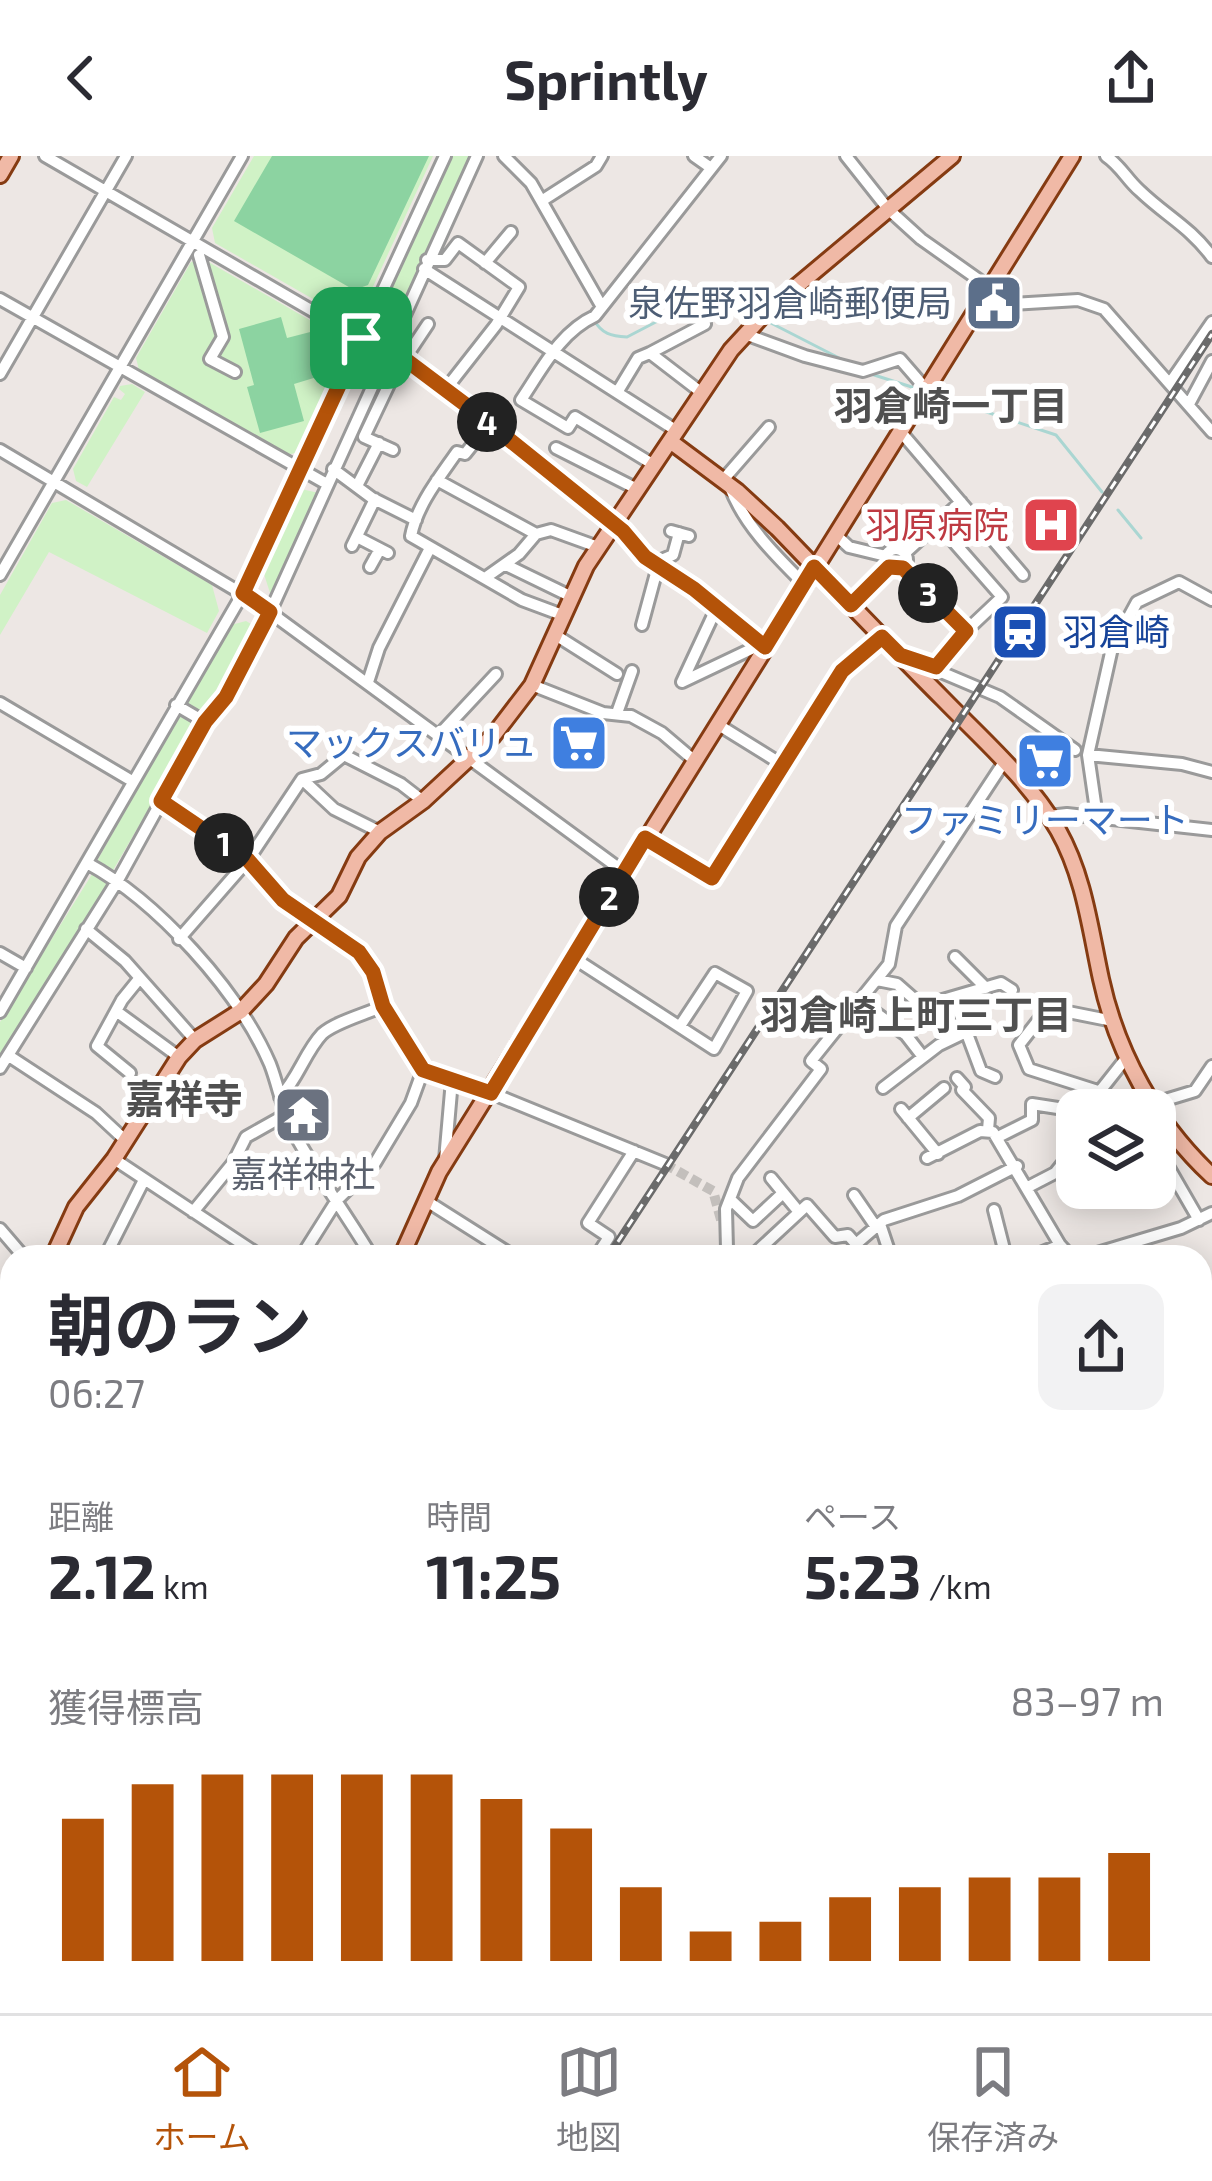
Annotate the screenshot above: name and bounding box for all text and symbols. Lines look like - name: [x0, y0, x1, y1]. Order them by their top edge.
- icon: back: [48, 45, 114, 111]
- icon: share: [1098, 45, 1164, 111]
- text: Sprintly: [504, 46, 708, 111]
- public building icon: 泉佐野羽倉崎郵便局: [963, 272, 1025, 334]
- place label: 泉佐野羽倉崎郵便局: [628, 280, 952, 323]
- pin: [310, 287, 412, 389]
- icon: arrive: [328, 305, 394, 371]
- district label: 羽倉崎一丁目: [834, 381, 1068, 428]
- pin: 4: [457, 392, 517, 452]
- text: 4: [476, 402, 498, 442]
- hospital icon: 羽原病院: [1020, 494, 1082, 556]
- place label: 羽原病院: [865, 502, 1009, 545]
- pin: 3: [898, 563, 958, 623]
- text: 3: [919, 573, 937, 613]
- station icon: 羽倉崎: [989, 601, 1051, 663]
- place label: 羽倉崎: [1062, 609, 1170, 652]
- supermarket icon: マックスバリュ: [548, 712, 610, 774]
- place label: マックスバリュ: [286, 720, 537, 763]
- supermarket icon: ファミリーマート: [1014, 730, 1076, 792]
- place label: ファミリーマート: [901, 797, 1189, 840]
- pin: 1: [194, 813, 254, 873]
- text: 1: [217, 823, 231, 863]
- pin: 2: [579, 867, 639, 927]
- text: 2: [599, 877, 619, 917]
- district label: 羽倉崎上町三丁目: [760, 990, 1072, 1037]
- district label: 嘉祥寺: [125, 1074, 243, 1121]
- temple icon: 嘉祥神社: [272, 1084, 334, 1146]
- map controls: [1056, 1089, 1176, 1209]
- button: layers: [1056, 1089, 1176, 1209]
- place label: 嘉祥神社: [231, 1151, 375, 1194]
- text: 朝のラン: [48, 1284, 312, 1363]
- button: share: [1038, 1284, 1164, 1410]
- text: 06:27: [48, 1369, 145, 1416]
- text: 距離: [48, 1496, 114, 1536]
- text: 時間: [426, 1496, 492, 1536]
- text: ペース: [804, 1496, 901, 1536]
- text: 2.12: [48, 1539, 156, 1611]
- text: 11:25: [426, 1539, 561, 1611]
- text: 5:23: [804, 1539, 921, 1611]
- text: km: [156, 1566, 209, 1606]
- text: /km: [921, 1566, 992, 1606]
- text: 83–97 m: [1010, 1677, 1164, 1724]
- text: 獲得標高: [48, 1683, 204, 1730]
- tab: ホーム: [153, 2039, 251, 2159]
- tab: 地図: [556, 2039, 622, 2159]
- tab: 保存済み: [927, 2039, 1059, 2159]

